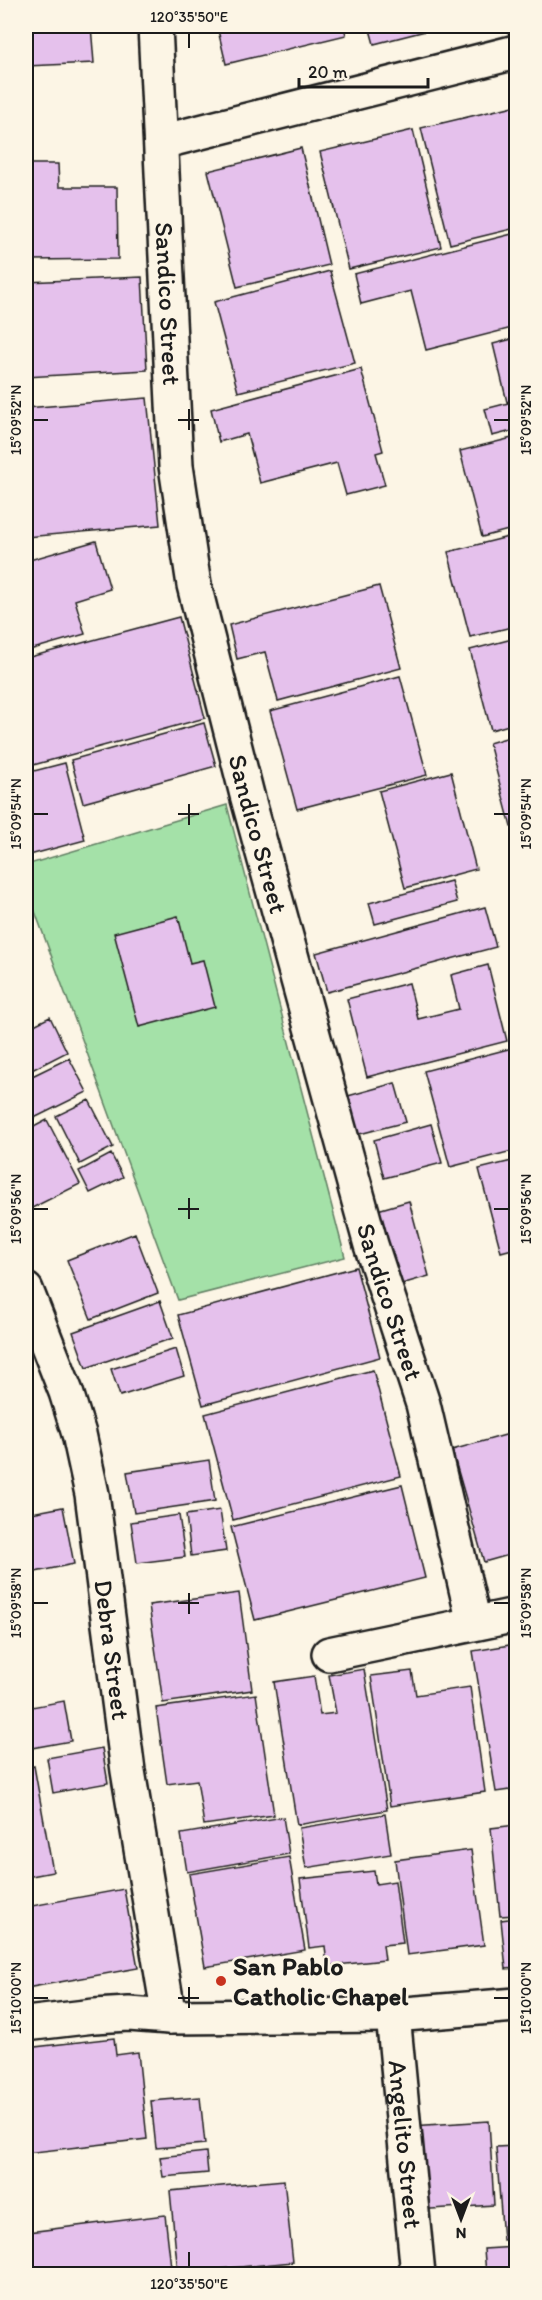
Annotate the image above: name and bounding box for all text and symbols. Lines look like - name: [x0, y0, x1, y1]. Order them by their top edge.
- text: 120°35'50"E: [150, 8, 228, 26]
- scale bar: [299, 51, 428, 89]
- text: 20 m: [308, 61, 348, 83]
- street label: Sandico Street: [148, 221, 188, 386]
- text: 15°09'52"N: [7, 385, 25, 455]
- text: 15°09'52"N: [517, 385, 535, 455]
- street label: Sandico Street: [221, 751, 295, 917]
- text: 15°09'54"N: [7, 778, 25, 850]
- text: 15°09'54"N: [517, 778, 535, 850]
- text: 15°09'56"N: [7, 1174, 25, 1244]
- text: 15°09'56"N: [517, 1174, 535, 1244]
- street label: Sandico Street: [350, 1220, 430, 1385]
- text: 15°09'58"N: [7, 1568, 25, 1638]
- text: 15°09'58"N: [517, 1568, 535, 1638]
- street label: Debra Street: [87, 1578, 137, 1722]
- place label: San Pablo Catholic Chapel: [233, 1950, 409, 2012]
- text: 15°10'00"N: [7, 1962, 25, 2034]
- text: 15°10'00"N: [517, 1962, 535, 2034]
- marker: San Pablo Catholic Chapel: [214, 1974, 228, 1988]
- street label: Angelito Street: [381, 2059, 430, 2230]
- north arrow: [431, 2189, 491, 2249]
- text: N: [456, 2224, 466, 2243]
- text: 120°35'50"E: [150, 2275, 228, 2293]

